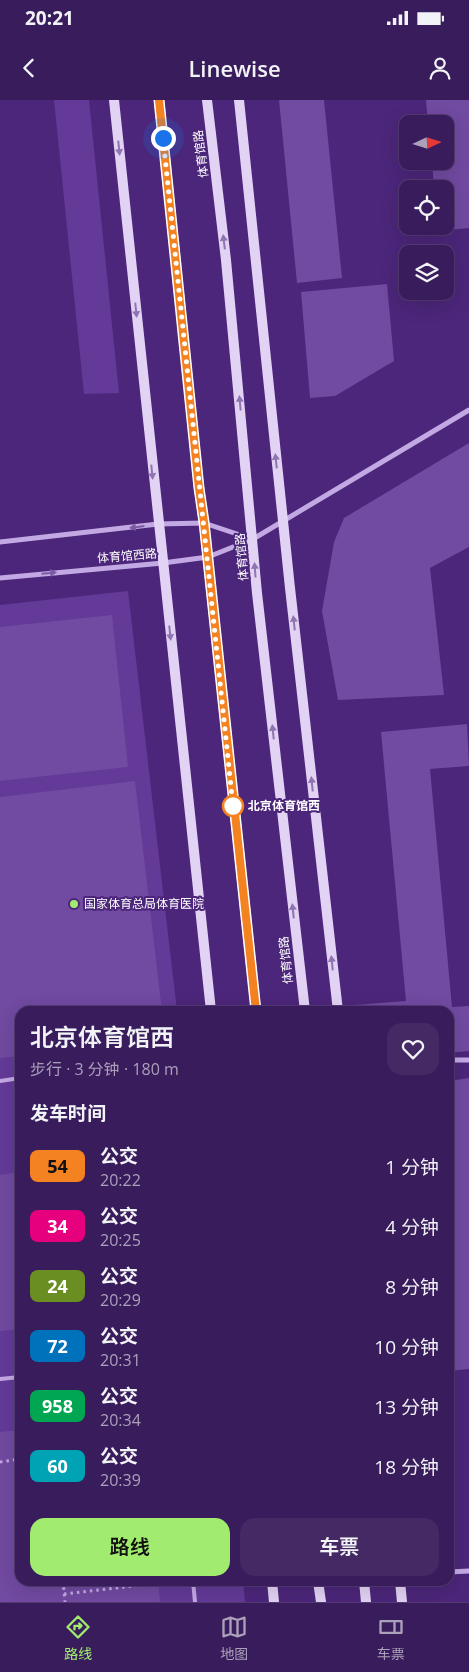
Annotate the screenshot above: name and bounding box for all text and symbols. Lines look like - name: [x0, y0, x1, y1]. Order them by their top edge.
- text: 20:21: [25, 5, 74, 31]
- text: Linewise: [188, 53, 281, 83]
- icon: back: [15, 54, 43, 82]
- icon: person: [426, 54, 454, 82]
- north arrow: [399, 115, 454, 170]
- map controls: [399, 115, 454, 300]
- your location: [151, 126, 176, 151]
- street label: 体育馆路: [189, 129, 212, 179]
- one-way arrow: [115, 141, 123, 157]
- button: locate: [399, 180, 454, 235]
- one-way arrow: [220, 233, 228, 249]
- button: layers: [399, 245, 454, 300]
- one-way arrow: [132, 302, 140, 318]
- one-way arrow: [236, 395, 244, 411]
- one-way arrow: [272, 453, 280, 469]
- one-way arrow: [149, 464, 157, 480]
- one-way arrow: [129, 523, 145, 531]
- street label: 体育馆路: [231, 532, 252, 582]
- street label: 体育馆西路: [96, 544, 158, 567]
- one-way arrow: [251, 562, 259, 578]
- one-way arrow: [41, 569, 57, 577]
- one-way arrow: [290, 614, 298, 630]
- one-way arrow: [166, 626, 174, 642]
- one-way arrow: [269, 723, 277, 739]
- one-way arrow: [308, 776, 316, 792]
- marker: 北京体育馆西: [222, 795, 244, 817]
- place label: 北京体育馆西: [248, 797, 320, 814]
- place label: 国家体育总局体育医院: [84, 895, 204, 912]
- marker: 国家体育总局体育医院: [68, 898, 80, 910]
- one-way arrow: [289, 902, 297, 918]
- street label: 体育馆路: [275, 935, 296, 985]
- one-way arrow: [328, 955, 336, 971]
- text: 北京体育馆西: [30, 1020, 174, 1053]
- button: heart: [387, 1023, 439, 1075]
- text: 步行 · 3 分钟 · 180 m: [30, 1058, 179, 1080]
- text: 发车时间: [30, 1100, 106, 1126]
- text: 公交: [100, 1143, 138, 1169]
- text: 54: [47, 1154, 68, 1178]
- text: 1 分钟: [385, 1154, 439, 1180]
- text: 20:22: [100, 1169, 141, 1191]
- text: 公交: [100, 1203, 138, 1229]
- text: 34: [47, 1214, 68, 1238]
- text: 4 分钟: [385, 1214, 439, 1240]
- text: 20:25: [100, 1229, 141, 1251]
- text: 公交: [100, 1263, 138, 1289]
- text: 24: [47, 1274, 68, 1298]
- text: 8 分钟: [385, 1274, 439, 1300]
- text: 20:29: [100, 1289, 141, 1311]
- text: 公交: [100, 1323, 138, 1349]
- text: 72: [47, 1334, 68, 1358]
- text: 10 分钟: [374, 1334, 439, 1360]
- text: 20:31: [100, 1349, 141, 1371]
- text: 公交: [100, 1383, 138, 1409]
- text: 958: [42, 1394, 73, 1418]
- text: 13 分钟: [374, 1394, 439, 1420]
- text: 20:34: [100, 1409, 141, 1431]
- text: 公交: [100, 1443, 138, 1469]
- text: 60: [47, 1454, 68, 1478]
- text: 18 分钟: [374, 1454, 439, 1480]
- text: 20:39: [100, 1469, 141, 1491]
- button: 路线: [30, 1518, 230, 1576]
- button: 车票: [240, 1518, 439, 1576]
- tab: 路线: [64, 1613, 92, 1663]
- tab: 地图: [220, 1613, 248, 1663]
- tab: 车票: [377, 1613, 405, 1663]

